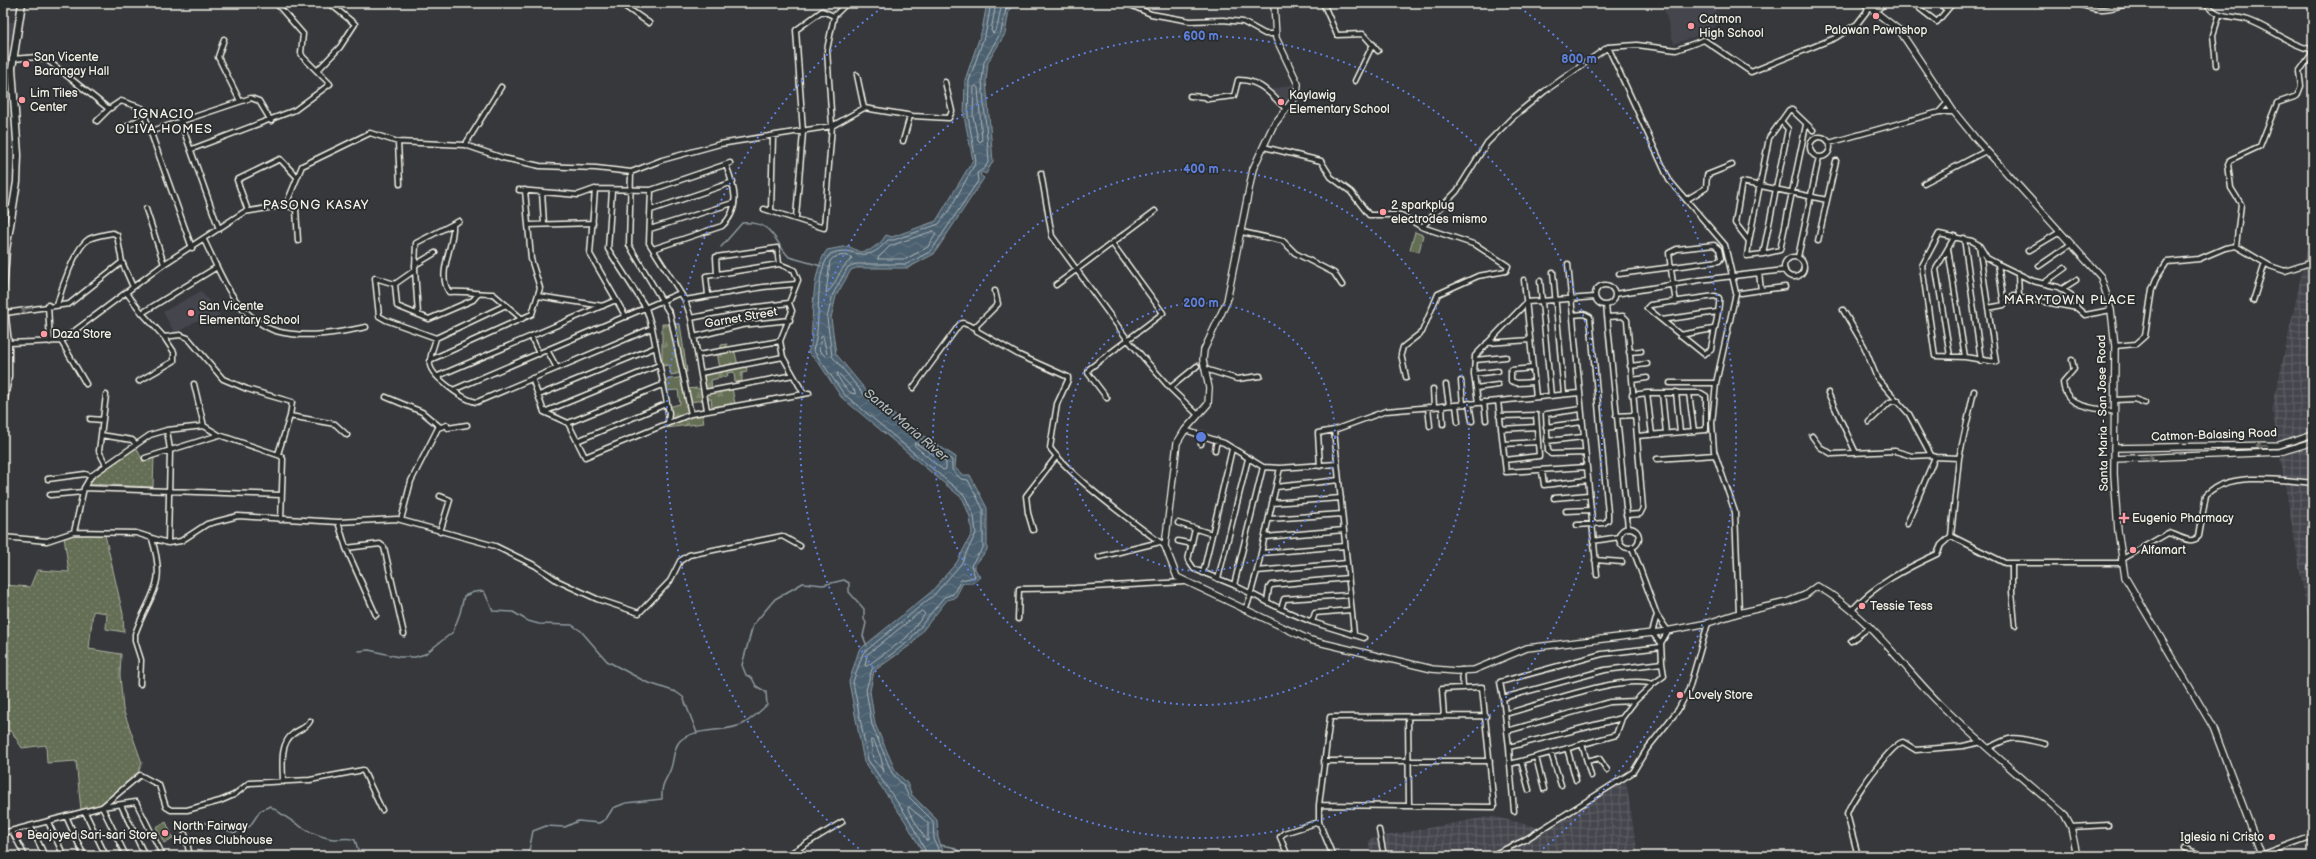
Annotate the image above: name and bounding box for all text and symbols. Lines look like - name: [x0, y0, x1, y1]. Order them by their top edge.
- marker: Palawan Pawnshop: [1871, 11, 1881, 21]
- place label: Catmon High School: [1699, 12, 1764, 41]
- marker: Catmon High School: [1686, 21, 1696, 31]
- place label: Palawan Pawnshop: [1824, 23, 1928, 38]
- text: 600 m: [1183, 29, 1219, 44]
- place label: San Vicente Barangay Hall: [34, 50, 109, 79]
- text: 800 m: [1561, 52, 1597, 67]
- marker: San Vicente Barangay Hall: [21, 59, 31, 69]
- place label: Lim Tiles Center: [30, 86, 78, 115]
- place label: Kaylawig Elementary School: [1289, 88, 1390, 117]
- marker: Lim Tiles Center: [17, 95, 27, 105]
- marker: Kaylawig Elementary School: [1276, 97, 1286, 107]
- district label: IGNACIO OLIVA HOMES: [115, 106, 213, 137]
- text: 400 m: [1183, 162, 1219, 177]
- district label: PASONG KASAY: [263, 197, 369, 213]
- place label: 2 sparkplug electrodes mismo: [1391, 198, 1488, 227]
- marker: 2 sparkplug electrodes mismo: [1378, 207, 1388, 217]
- district label: MARYTOWN PLACE: [2004, 292, 2136, 308]
- text: 200 m: [1183, 296, 1219, 311]
- place label: San Vicente Elementary School: [199, 299, 300, 328]
- street label: Garnet Street: [703, 304, 779, 332]
- one-way arrow: [20, 305, 33, 313]
- marker: San Vicente Elementary School: [186, 308, 196, 318]
- place label: Daza Store: [52, 327, 111, 342]
- marker: Daza Store: [39, 329, 49, 339]
- street label: Santa Maria - San Jose Road: [2094, 335, 2112, 491]
- water label: Santa Maria River: [861, 385, 952, 466]
- street label: Catmon-Balasing Road: [2151, 425, 2277, 445]
- centre of rings: [1194, 430, 1208, 444]
- one-way arrow: [2256, 443, 2269, 450]
- one-way arrow: [2141, 454, 2154, 461]
- place label: Eugenio Pharmacy: [2132, 511, 2234, 526]
- marker: Eugenio Pharmacy: [2119, 513, 2129, 523]
- place label: Alfamart: [2141, 543, 2186, 558]
- marker: Alfamart: [2128, 545, 2138, 555]
- place label: Tessie Tess: [1870, 599, 1933, 614]
- marker: Tessie Tess: [1857, 601, 1867, 611]
- place label: Lovely Store: [1688, 688, 1753, 703]
- marker: Lovely Store: [1675, 690, 1685, 700]
- place label: North Fairway Homes Clubhouse: [173, 819, 273, 848]
- place label: Beajoyed Sari-sari Store: [27, 828, 157, 843]
- marker: North Fairway Homes Clubhouse: [160, 828, 170, 838]
- marker: Beajoyed Sari-sari Store: [14, 830, 24, 840]
- place label: Iglesia ni Cristo: [2180, 830, 2264, 845]
- marker: Iglesia ni Cristo: [2267, 832, 2277, 842]

